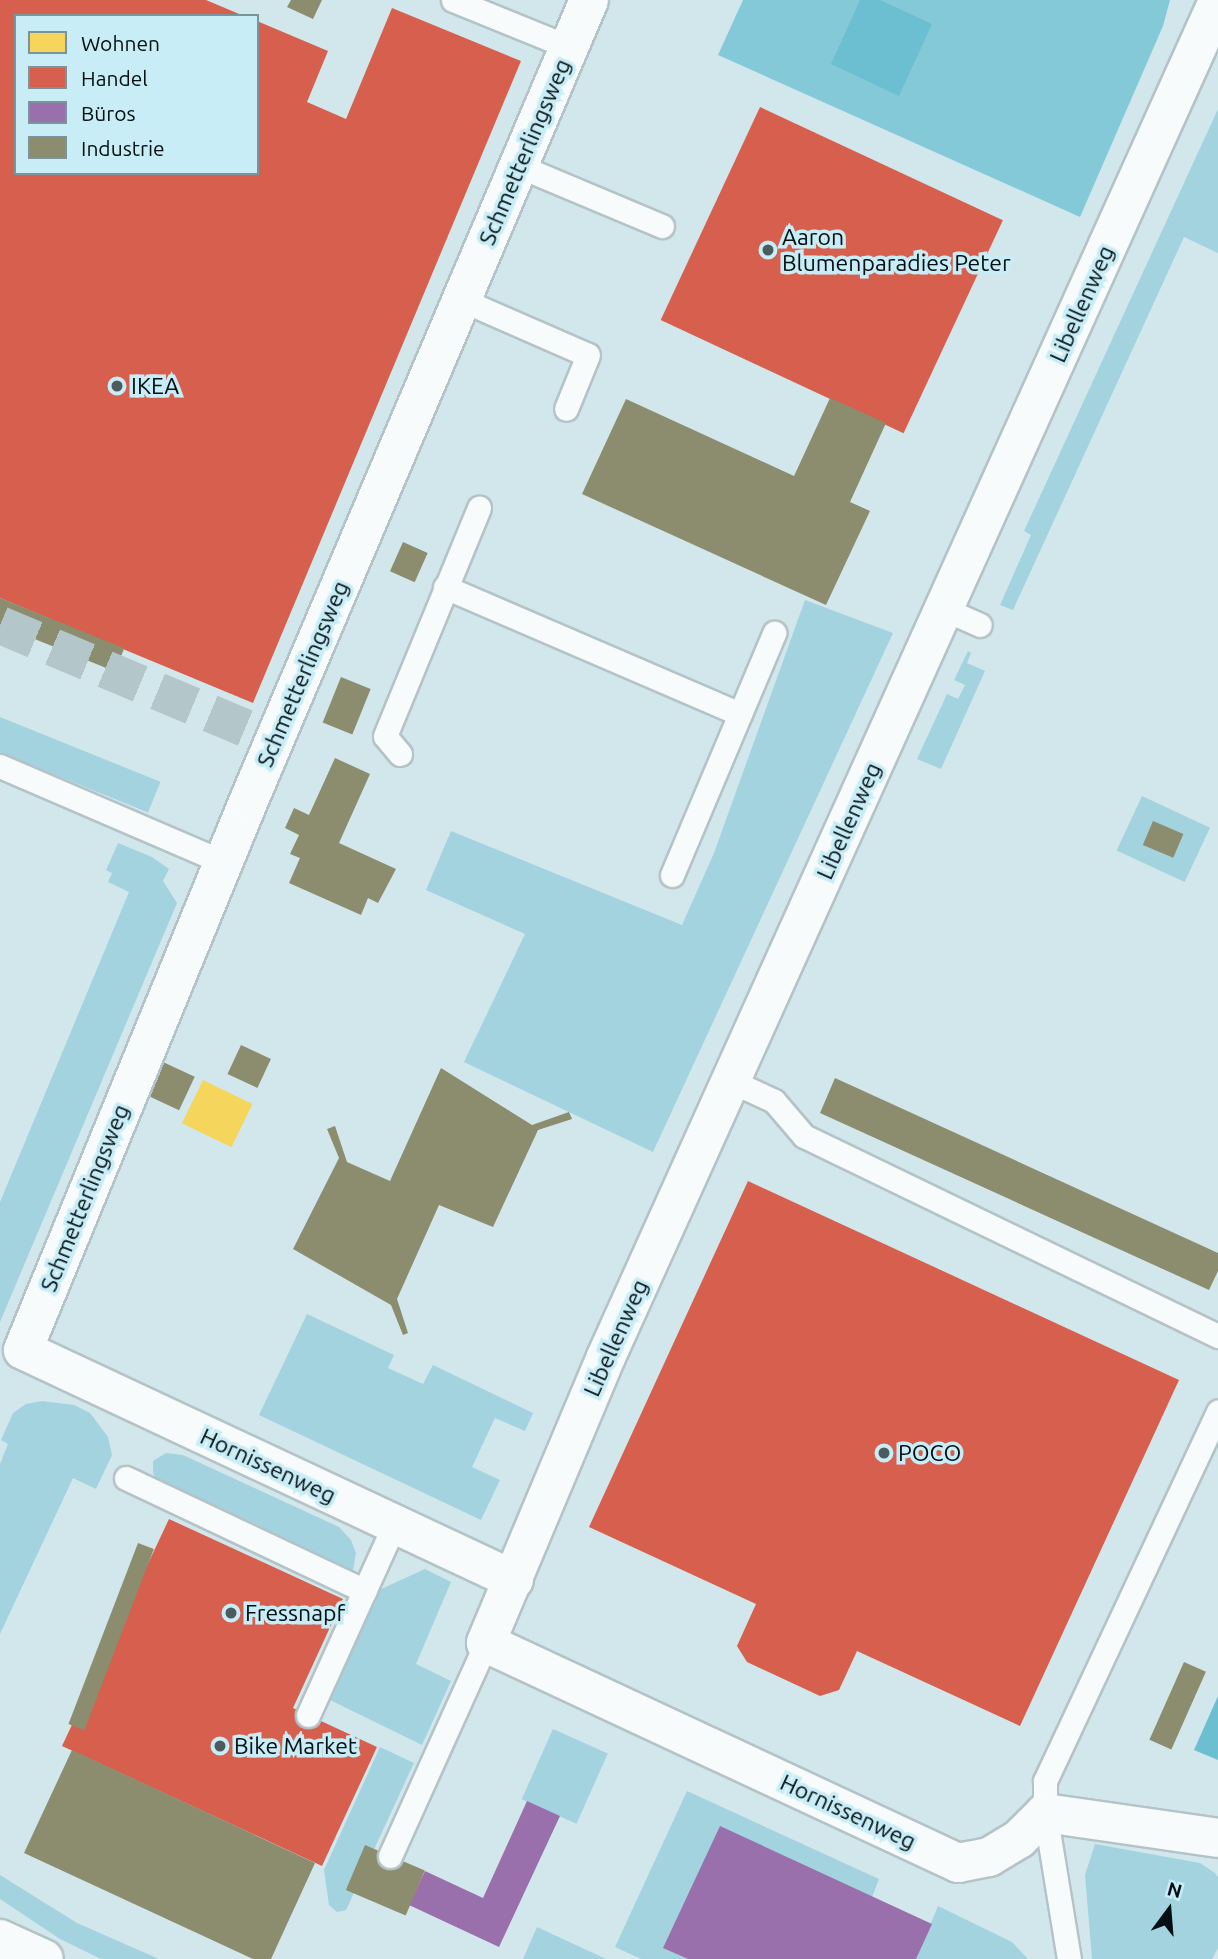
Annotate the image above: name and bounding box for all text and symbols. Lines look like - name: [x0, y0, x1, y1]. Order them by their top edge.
- legend: [14, 14, 259, 175]
- text: Wohnen: [81, 31, 160, 55]
- street label: Schmetterlingsweg: [473, 55, 577, 249]
- text: Handel: [81, 66, 148, 90]
- text: Büros: [81, 101, 136, 125]
- text: Industrie: [81, 136, 165, 160]
- place label: Aaron Blumenparadies Peter: [782, 223, 1011, 277]
- street label: Libellenweg: [1044, 241, 1120, 367]
- marker: Aaron Blumenparadies Peter: [760, 242, 776, 258]
- place label: IKEA: [131, 372, 179, 400]
- marker: IKEA: [109, 378, 125, 394]
- street label: Schmetterlingsweg: [251, 577, 355, 771]
- street label: Libellenweg: [811, 758, 887, 884]
- street label: Schmetterlingsweg: [35, 1100, 135, 1296]
- street label: Libellenweg: [578, 1275, 654, 1401]
- street label: Hornissenweg: [196, 1423, 340, 1509]
- place label: POCO: [898, 1439, 961, 1467]
- marker: POCO: [876, 1445, 892, 1461]
- place label: Fressnapf: [245, 1599, 345, 1627]
- marker: Fressnapf: [223, 1605, 239, 1621]
- place label: Bike Market: [234, 1732, 357, 1760]
- marker: Bike Market: [212, 1738, 228, 1754]
- street label: Hornissenweg: [776, 1769, 920, 1855]
- north arrow: [1134, 1875, 1204, 1945]
- text: N: [1165, 1877, 1185, 1902]

